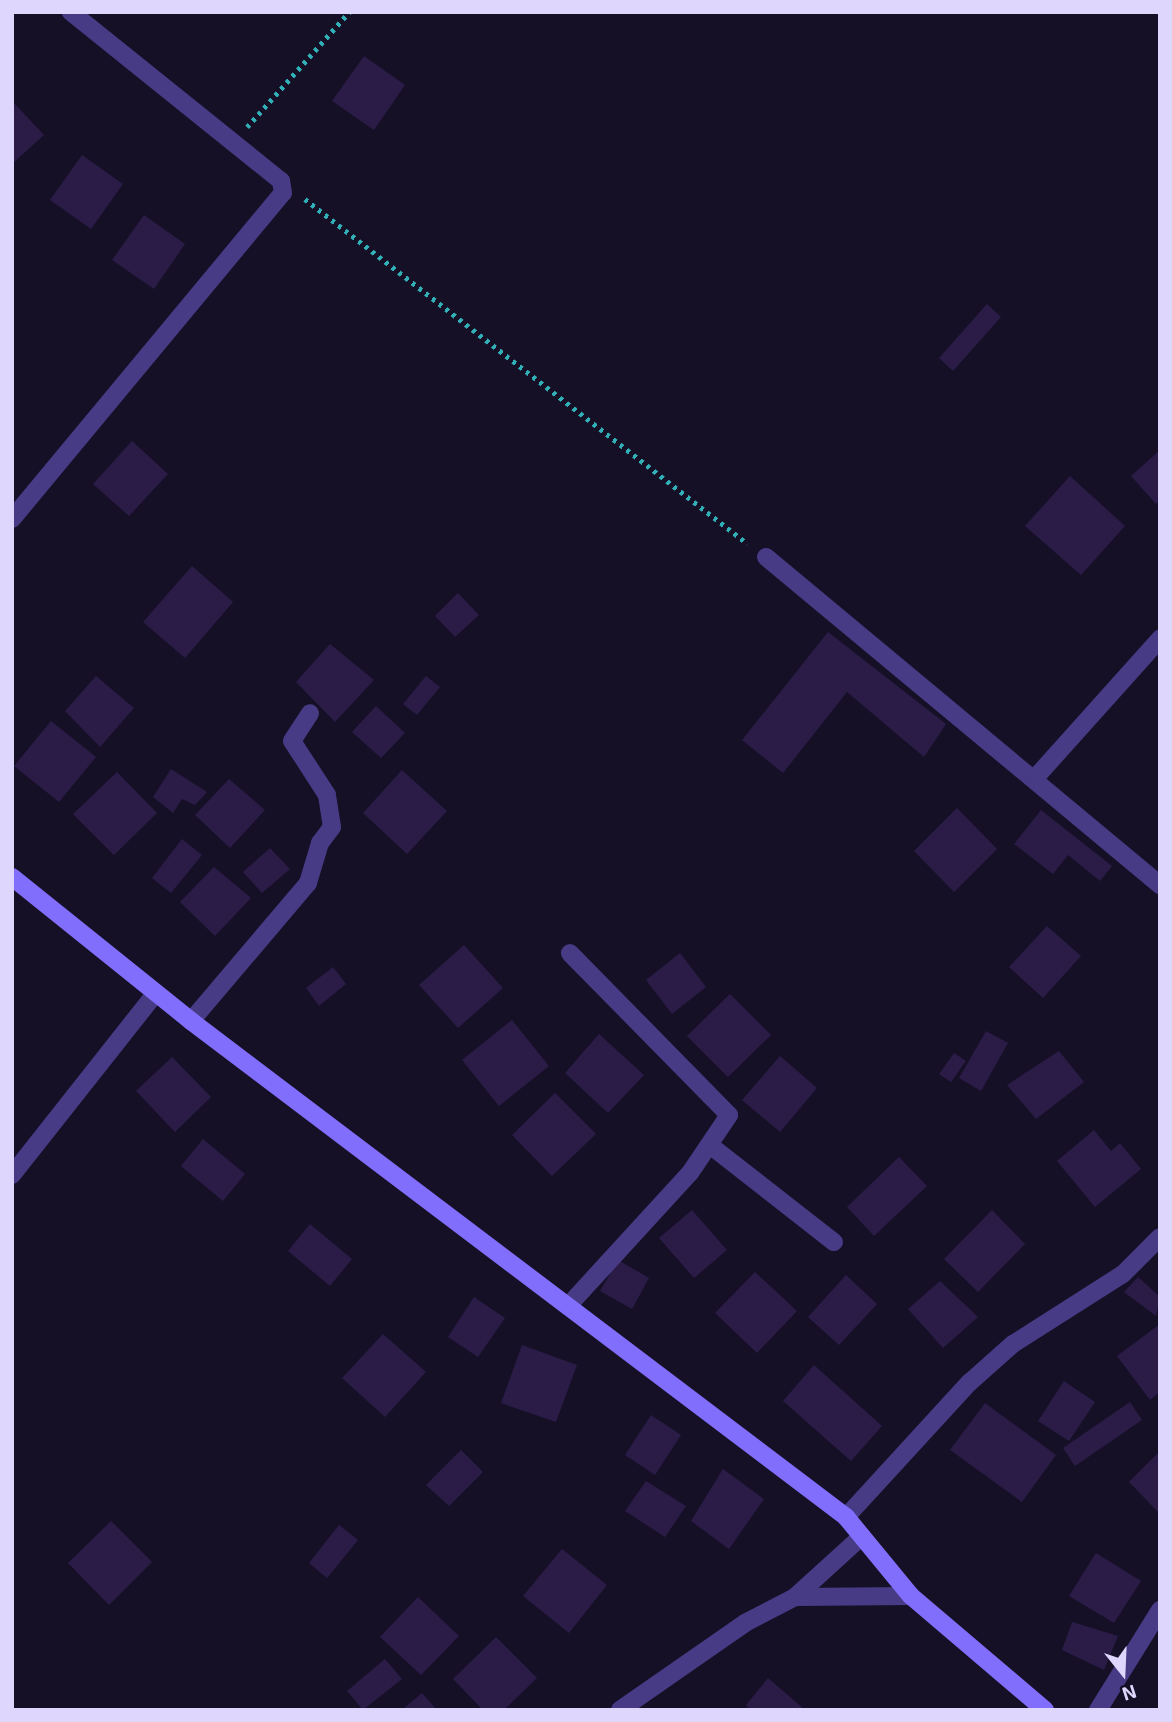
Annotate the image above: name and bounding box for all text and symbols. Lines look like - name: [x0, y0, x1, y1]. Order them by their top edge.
- north arrow: [1088, 1638, 1158, 1708]
- text: N: [1120, 1680, 1140, 1707]

